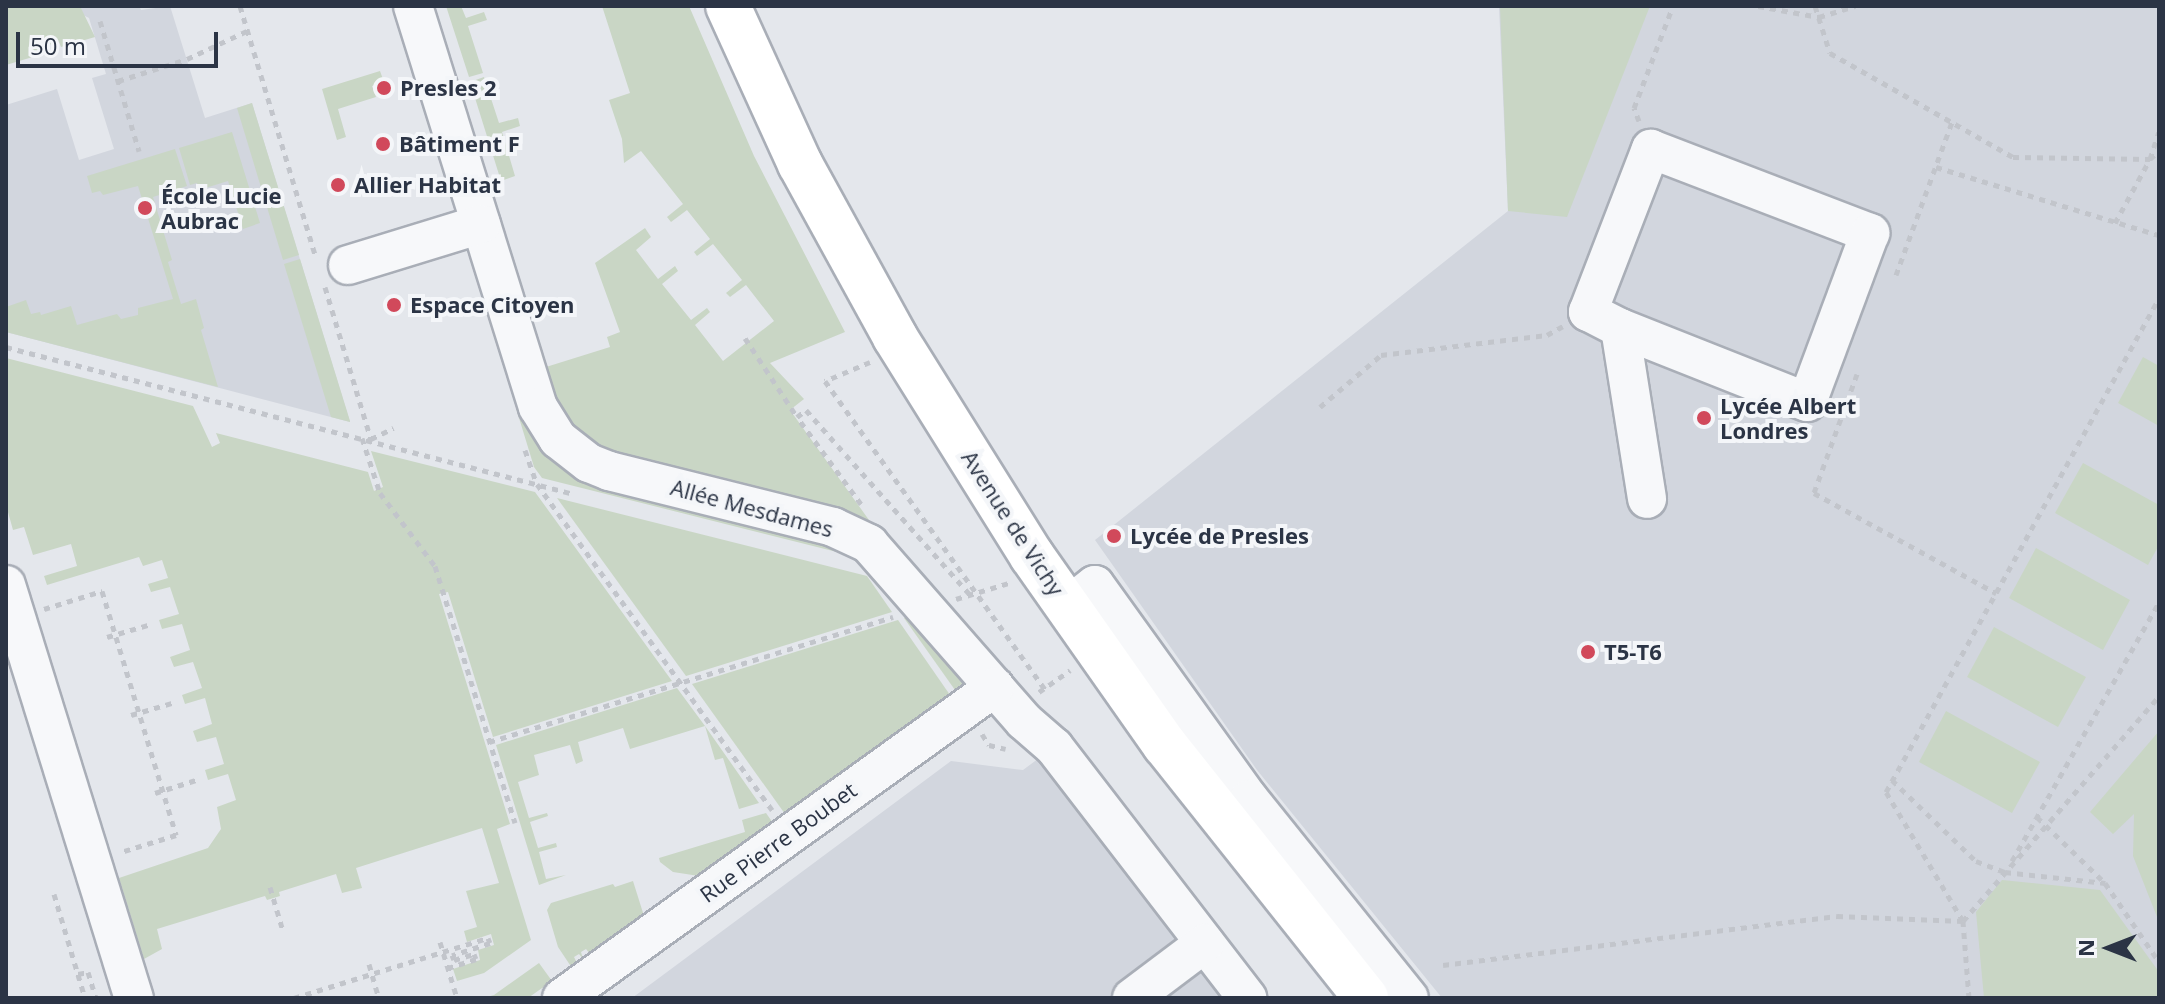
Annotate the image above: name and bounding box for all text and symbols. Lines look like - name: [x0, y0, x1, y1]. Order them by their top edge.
- scale bar: [20, 16, 222, 66]
- text: 50 m: [30, 29, 86, 62]
- place label: Presles 2: [400, 75, 497, 101]
- marker: Presles 2: [375, 79, 393, 97]
- place label: Bâtiment F: [399, 131, 520, 157]
- marker: Bâtiment F: [374, 135, 392, 153]
- place label: Allier Habitat: [354, 172, 501, 198]
- marker: Allier Habitat: [329, 176, 347, 194]
- place label: École Lucie Aubrac: [161, 182, 282, 234]
- marker: École Lucie Aubrac: [136, 199, 154, 217]
- place label: Espace Citoyen: [410, 292, 574, 318]
- marker: Espace Citoyen: [385, 296, 403, 314]
- place label: Lycée Albert Londres: [1720, 392, 1856, 444]
- marker: Lycée Albert Londres: [1695, 409, 1713, 427]
- street label: Avenue de Vichy: [956, 446, 1070, 600]
- street label: Allée Mesdames: [668, 474, 836, 542]
- place label: Lycée de Presles: [1130, 523, 1309, 549]
- marker: Lycée de Presles: [1105, 527, 1123, 545]
- place label: T5-T6: [1604, 639, 1662, 665]
- marker: T5-T6: [1579, 643, 1597, 661]
- street label: Rue Pierre Boubet: [695, 776, 861, 908]
- north arrow: [2069, 908, 2149, 988]
- text: N: [2070, 939, 2100, 957]

